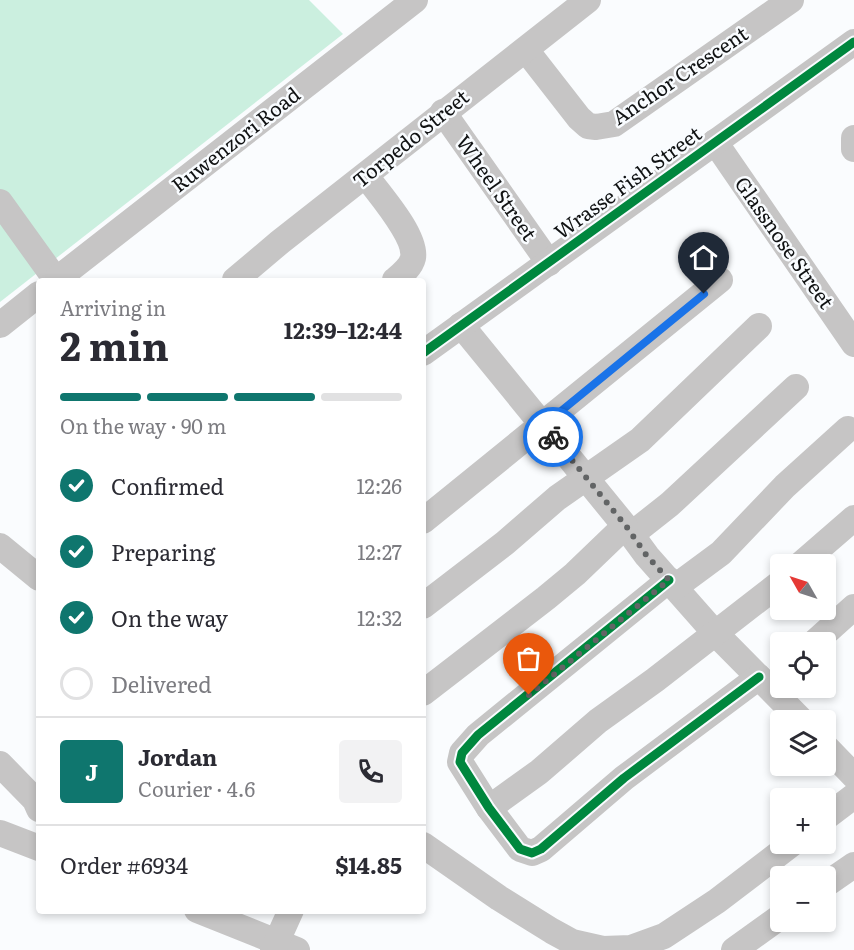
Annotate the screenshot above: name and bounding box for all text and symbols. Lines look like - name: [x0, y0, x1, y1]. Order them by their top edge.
- street label: Anchor Crescent: [605, 18, 753, 131]
- street label: Ruwenzori Road: [164, 79, 305, 198]
- street label: Torpedo Street: [345, 81, 474, 194]
- street label: Wrasse Fish Street: [547, 118, 707, 245]
- street label: Wheel Street: [450, 128, 545, 246]
- street label: Glassnose Street: [729, 170, 843, 314]
- pin: [678, 232, 729, 294]
- icon: home: [687, 241, 720, 274]
- text: Arriving in: [60, 292, 166, 322]
- text: 12:39–12:44: [284, 313, 402, 346]
- text: 2 min: [60, 315, 169, 373]
- courier: [523, 407, 583, 467]
- text: On the way · 90 m: [60, 410, 226, 440]
- icon: bike: [537, 421, 570, 454]
- icon: check: [60, 469, 93, 502]
- text: Confirmed: [111, 469, 224, 502]
- text: 12:26: [356, 470, 402, 500]
- icon: check: [60, 535, 93, 568]
- text: Preparing: [111, 535, 215, 568]
- text: 12:27: [357, 536, 402, 566]
- north arrow: [770, 554, 836, 620]
- map controls: [770, 554, 836, 932]
- icon: check: [60, 601, 93, 634]
- text: On the way: [111, 601, 228, 634]
- text: 12:32: [357, 602, 402, 632]
- button: locate: [770, 632, 836, 698]
- pin: [503, 633, 554, 695]
- icon: bag: [512, 642, 545, 675]
- text: Delivered: [111, 667, 212, 700]
- button: layers: [770, 710, 836, 776]
- text: Jordan: [138, 740, 217, 773]
- button: phone: [339, 740, 402, 803]
- text: J: [85, 755, 98, 788]
- text: Courier · 4.6: [138, 773, 255, 803]
- button: +: [770, 788, 836, 854]
- text: Order #6934: [60, 848, 188, 881]
- text: $14.85: [335, 848, 402, 881]
- button: −: [770, 866, 836, 932]

